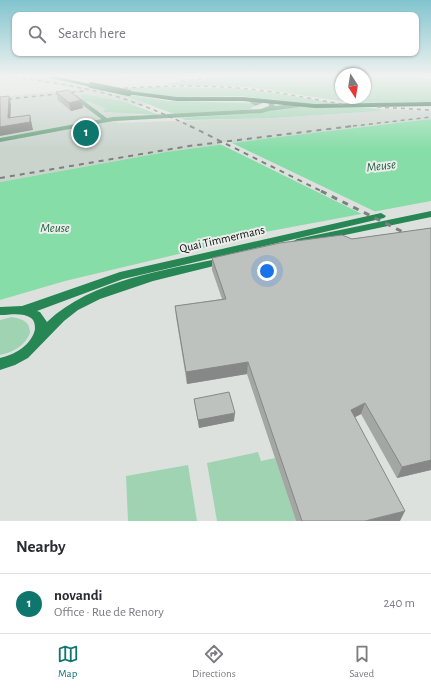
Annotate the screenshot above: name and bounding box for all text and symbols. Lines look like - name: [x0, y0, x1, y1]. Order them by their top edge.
- search box: [12, 12, 419, 56]
- icon: search: [26, 23, 48, 45]
- text: Search here: [58, 26, 126, 41]
- north arrow: [335, 68, 371, 104]
- pin: 1: [73, 118, 99, 148]
- water label: Meuse: [366, 158, 397, 175]
- water label: Meuse: [40, 222, 70, 235]
- street label: Quai Timmermans: [178, 223, 266, 256]
- your location: [257, 261, 277, 281]
- text: Nearby: [16, 538, 66, 555]
- text: novandi: [54, 588, 103, 603]
- text: 1: [27, 597, 31, 610]
- text: 240 m: [383, 597, 415, 610]
- text: Office · Rue de Renory: [54, 606, 164, 619]
- tab: Map: [57, 643, 79, 680]
- tab: Directions: [192, 643, 236, 680]
- tab: Saved: [349, 643, 374, 680]

